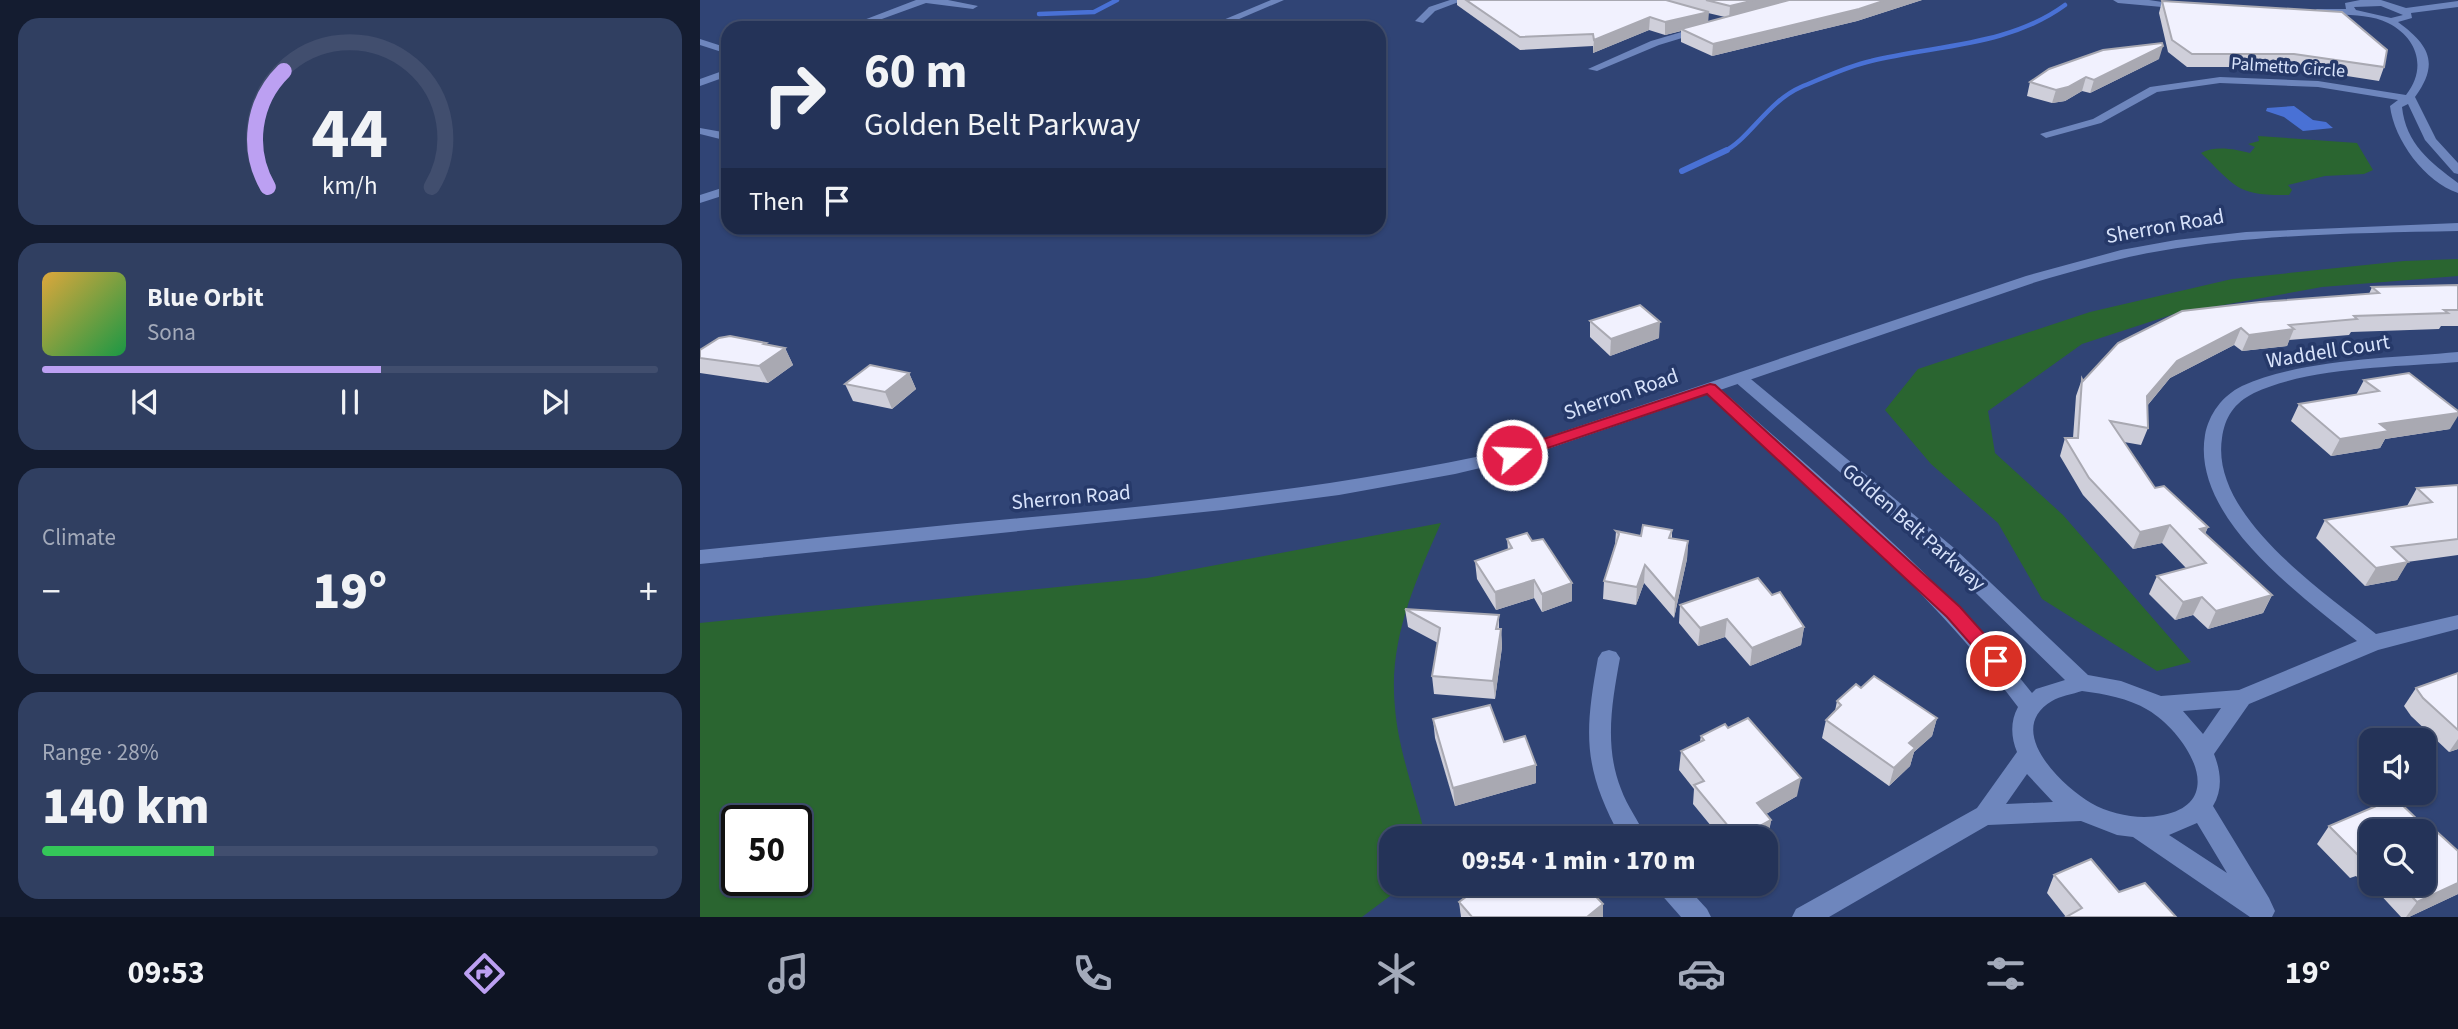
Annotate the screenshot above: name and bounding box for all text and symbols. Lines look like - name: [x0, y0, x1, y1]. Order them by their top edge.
- text: 60 m: [864, 37, 968, 107]
- icon: right: [749, 49, 840, 140]
- street label: Palmetto Circle: [2230, 51, 2346, 84]
- text: 44: [312, 83, 388, 187]
- text: Golden Belt Parkway: [864, 102, 1140, 148]
- text: km/h: [322, 168, 378, 204]
- icon: arrive: [818, 182, 856, 220]
- text: Then: [749, 183, 804, 220]
- street label: Sherron Road: [2104, 201, 2226, 251]
- text: Blue Orbit: [147, 279, 264, 316]
- text: Sona: [147, 316, 196, 349]
- street label: Waddell Court: [2264, 326, 2392, 376]
- street label: Sherron Road: [1560, 360, 1682, 428]
- icon: previous: [126, 383, 164, 421]
- icon: pause: [331, 383, 369, 421]
- icon: next: [536, 383, 574, 421]
- position arrow: [1475, 418, 1549, 492]
- street label: Golden Belt Parkway: [1836, 456, 1992, 598]
- street label: Sherron Road: [1010, 477, 1132, 517]
- text: Climate: [42, 521, 116, 554]
- text: 19°: [313, 555, 387, 629]
- text: −: [42, 565, 61, 619]
- text: +: [639, 565, 658, 619]
- pin: [1966, 631, 2026, 691]
- icon: arrive: [1977, 642, 2015, 680]
- map controls: [2359, 728, 2436, 896]
- button: sound: [2359, 728, 2436, 805]
- text: Range · 28%: [42, 736, 159, 769]
- text: 140 km: [42, 770, 210, 844]
- speed limit sign: 50: [721, 805, 812, 896]
- button: search: [2359, 819, 2436, 896]
- text: 09:54 · 1 min · 170 m: [1462, 842, 1695, 879]
- icon: directions: [460, 949, 509, 998]
- icon: music: [764, 949, 813, 998]
- icon: phone: [1068, 949, 1117, 998]
- icon: climate: [1372, 949, 1421, 998]
- icon: car: [1677, 949, 1726, 998]
- icon: filters: [1981, 949, 2030, 998]
- text: 09:53: [128, 950, 205, 996]
- text: 19°: [2285, 950, 2330, 996]

